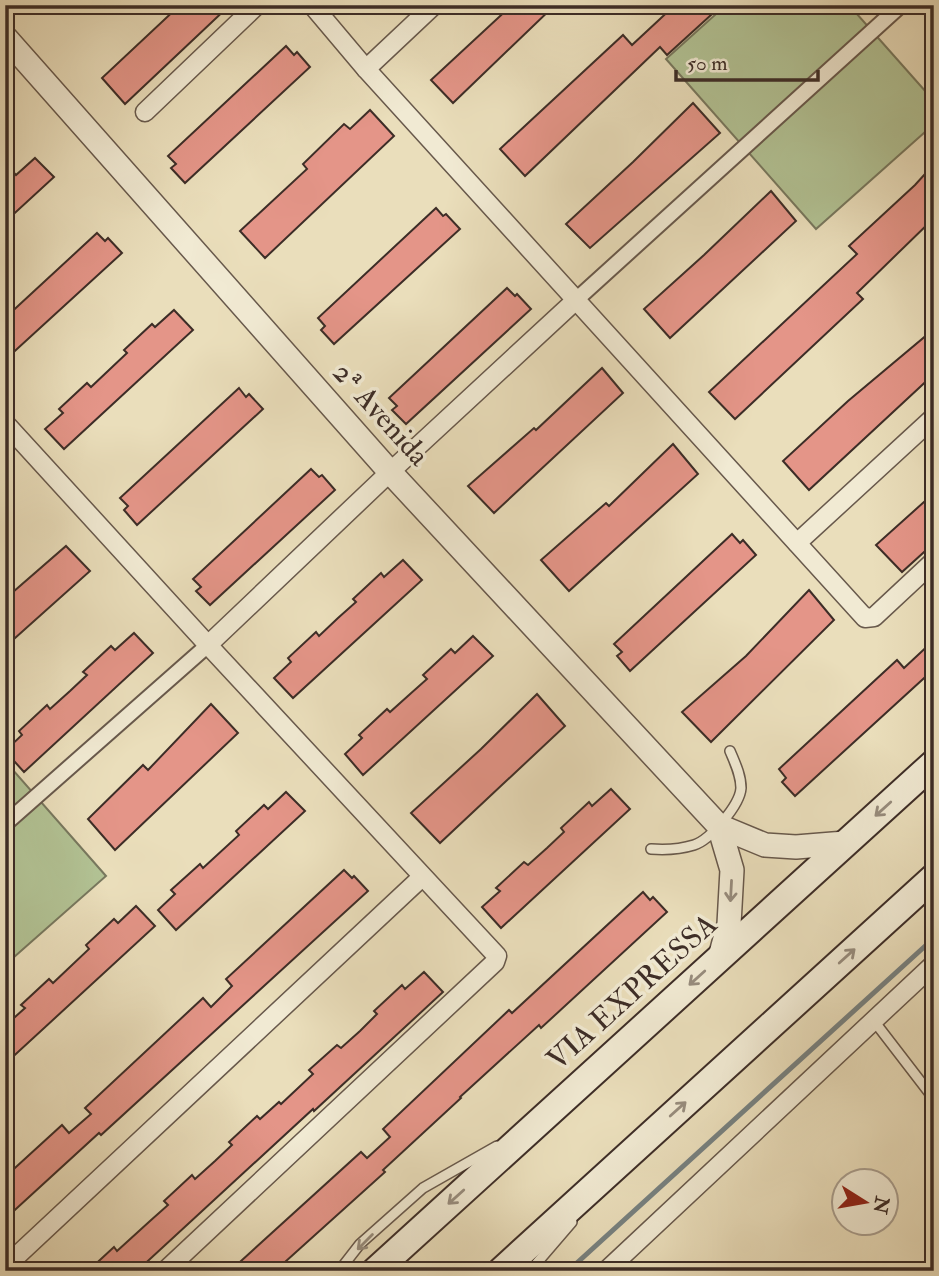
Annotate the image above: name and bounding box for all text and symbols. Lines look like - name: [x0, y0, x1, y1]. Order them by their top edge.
- scale bar: [676, 38, 818, 82]
- text: 50 m: [687, 50, 728, 77]
- street label: 2ª Avenida: [325, 355, 438, 474]
- one-way arrow: [874, 801, 892, 817]
- one-way arrow: [725, 879, 738, 902]
- street label: VIA EXPRESSA: [539, 906, 725, 1078]
- one-way arrow: [837, 949, 855, 965]
- one-way arrow: [689, 970, 706, 987]
- one-way arrow: [669, 1101, 686, 1118]
- north arrow: [830, 1168, 900, 1238]
- one-way arrow: [448, 1189, 465, 1206]
- text: N: [867, 1193, 894, 1217]
- one-way arrow: [356, 1233, 373, 1250]

